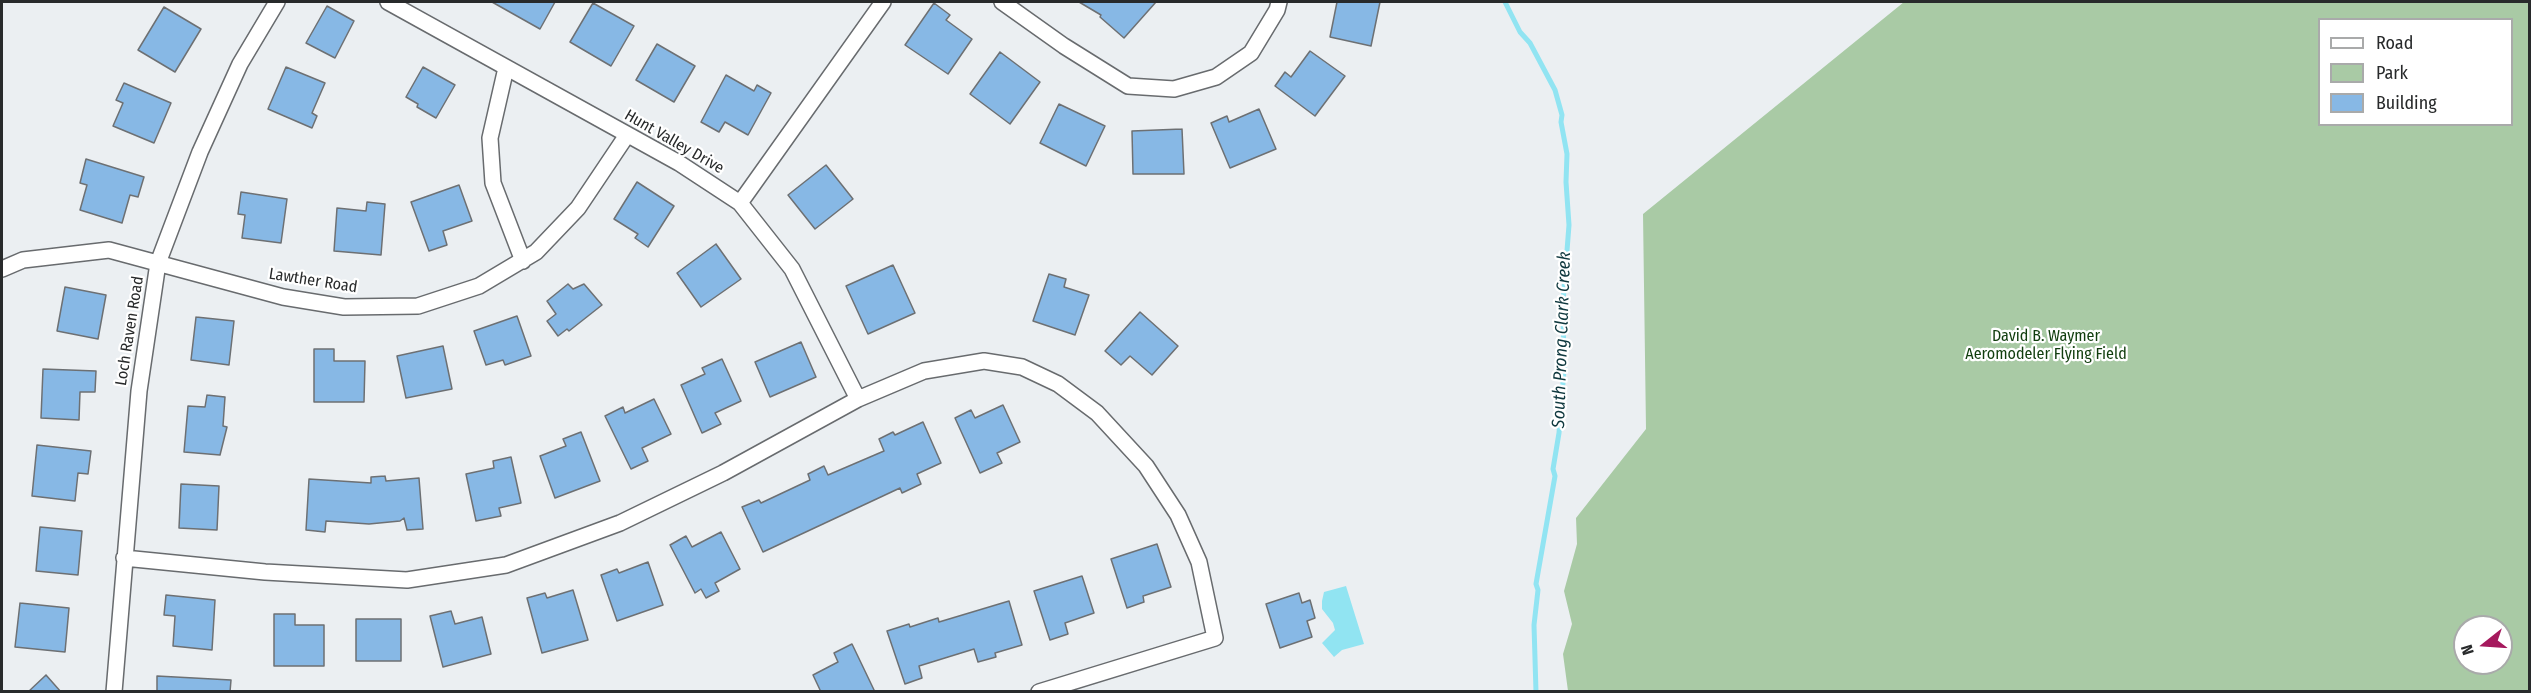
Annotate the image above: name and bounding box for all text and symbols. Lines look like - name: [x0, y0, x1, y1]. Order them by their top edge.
- legend: [2318, 18, 2513, 126]
- text: Road: [2376, 32, 2413, 54]
- text: Park: [2376, 62, 2408, 84]
- text: Building: [2376, 92, 2437, 114]
- street label: Hunt Valley Drive: [621, 106, 727, 178]
- water label: South Prong Clark Creek: [1548, 251, 1576, 429]
- street label: Lawther Road: [267, 265, 359, 297]
- street label: Loch Raven Road: [112, 275, 148, 387]
- park label: David B. Waymer Aeromodeler Flying Field: [1965, 327, 2127, 365]
- north arrow: [2453, 615, 2513, 675]
- text: N: [2457, 642, 2478, 657]

